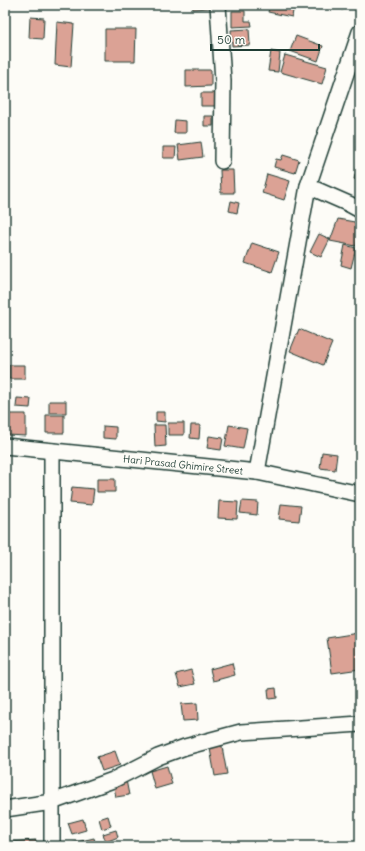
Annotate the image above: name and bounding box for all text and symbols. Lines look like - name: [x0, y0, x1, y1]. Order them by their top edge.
- scale bar: [211, 26, 319, 52]
- text: 50 m: [217, 32, 246, 47]
- street label: Hari Prasad Ghimire Street: [122, 452, 244, 478]

